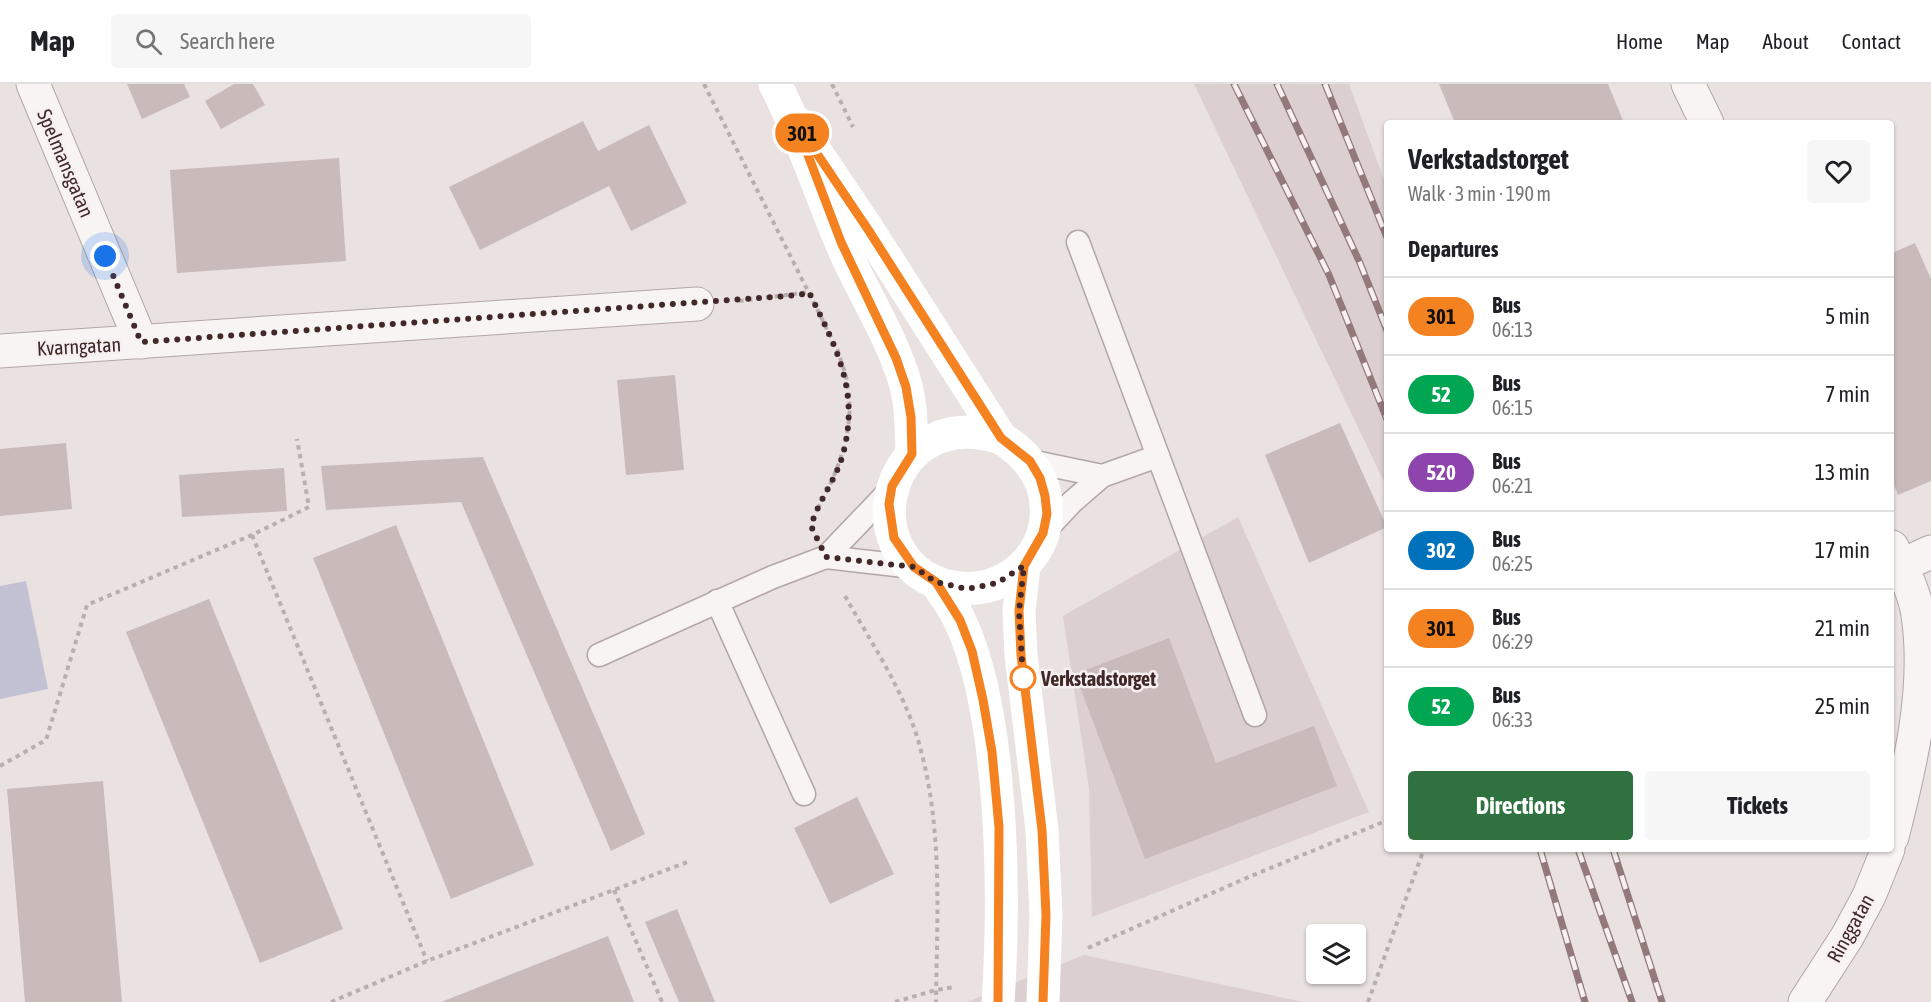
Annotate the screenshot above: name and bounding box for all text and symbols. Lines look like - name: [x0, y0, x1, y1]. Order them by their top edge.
- search box: [111, 14, 531, 68]
- text: Map: [30, 25, 75, 57]
- icon: search: [132, 25, 165, 58]
- text: Search here: [180, 28, 275, 54]
- text: Home: [1616, 29, 1663, 53]
- text: Map: [1696, 29, 1730, 53]
- text: About: [1763, 29, 1809, 53]
- text: Contact: [1842, 29, 1901, 53]
- street label: Spelmansgatan: [33, 106, 99, 220]
- line badge: 301: [768, 113, 836, 152]
- text: 301: [787, 121, 817, 145]
- button: heart: [1807, 140, 1870, 203]
- text: Verkstadstorget: [1408, 143, 1569, 175]
- text: Walk · 3 min · 190 m: [1408, 182, 1551, 205]
- text: Departures: [1408, 236, 1498, 262]
- your location: [90, 241, 120, 271]
- text: Bus: [1492, 292, 1521, 318]
- text: 5 min: [1825, 303, 1870, 329]
- text: 301: [1426, 304, 1456, 328]
- text: 06:13: [1492, 318, 1533, 341]
- street label: Kvarngatan: [36, 332, 122, 360]
- text: Bus: [1492, 370, 1521, 396]
- text: 7 min: [1825, 381, 1870, 407]
- text: 52: [1431, 382, 1451, 406]
- text: 06:15: [1492, 396, 1533, 419]
- text: Bus: [1492, 448, 1521, 474]
- text: 13 min: [1815, 459, 1870, 485]
- text: 520: [1426, 460, 1456, 484]
- text: 06:21: [1492, 474, 1533, 497]
- text: Bus: [1492, 526, 1521, 552]
- text: 17 min: [1815, 537, 1870, 563]
- text: 302: [1426, 538, 1456, 562]
- text: 06:25: [1492, 552, 1533, 575]
- text: Bus: [1492, 604, 1521, 630]
- text: 21 min: [1815, 615, 1870, 641]
- text: 301: [1426, 616, 1456, 640]
- text: 06:29: [1492, 630, 1533, 653]
- marker: Verkstadstorget: [1010, 665, 1036, 691]
- place label: Verkstadstorget: [1040, 667, 1156, 690]
- text: Bus: [1492, 682, 1521, 708]
- text: 25 min: [1815, 693, 1870, 719]
- text: 52: [1431, 694, 1451, 718]
- text: 06:33: [1492, 708, 1533, 731]
- button: Directions: [1408, 771, 1633, 840]
- button: Tickets: [1645, 771, 1870, 840]
- street label: Ringgatan: [1822, 890, 1878, 966]
- map controls: [1306, 924, 1366, 984]
- button: layers: [1306, 924, 1366, 984]

